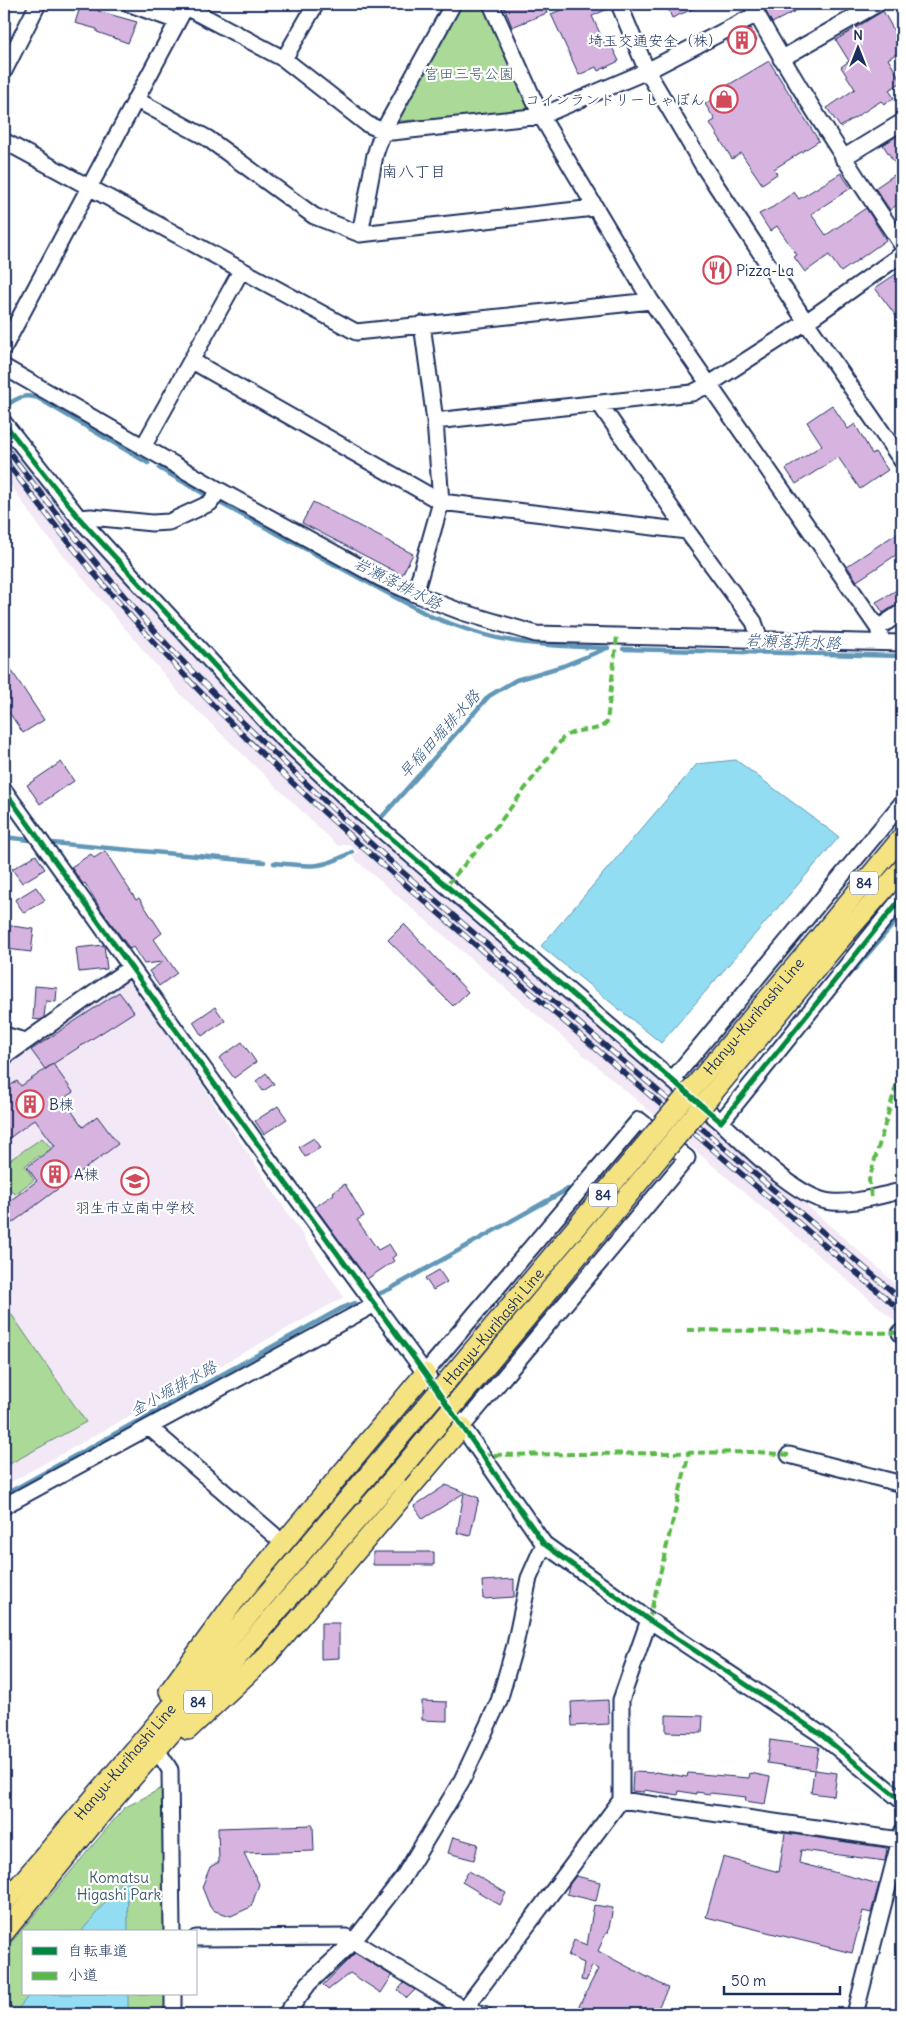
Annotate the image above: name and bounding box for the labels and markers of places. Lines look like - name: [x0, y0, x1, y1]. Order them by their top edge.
- building icon: 埼玉交通安全（株）: [727, 25, 757, 55]
- place label: 埼玉交通安全（株）: [588, 31, 723, 50]
- shop icon: コインランドリーしゃぼん: [709, 84, 739, 114]
- place label: コインランドリーしゃぼん: [525, 90, 705, 109]
- restaurant icon: Pizza-La: [702, 255, 732, 285]
- place label: Pizza-La: [736, 261, 794, 280]
- building icon: B棟: [15, 1089, 45, 1119]
- place label: B棟: [49, 1095, 74, 1114]
- building icon: A棟: [40, 1159, 70, 1189]
- place label: A棟: [74, 1165, 99, 1184]
- school or university icon: 羽生市立南中学校: [120, 1166, 150, 1196]
- place label: 羽生市立南中学校: [75, 1198, 195, 1217]

